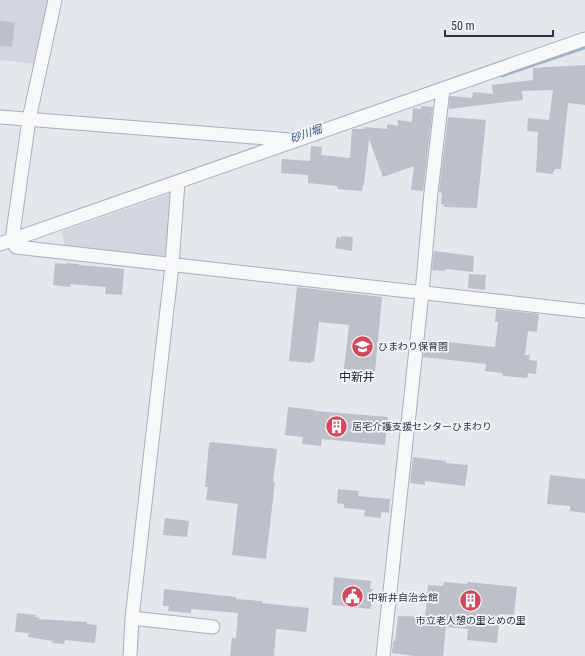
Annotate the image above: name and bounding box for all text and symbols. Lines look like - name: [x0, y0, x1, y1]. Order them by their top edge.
- scale bar: [445, 12, 553, 38]
- text: 50 m: [451, 19, 475, 33]
- water label: 砂川堀: [288, 122, 326, 146]
- school or university icon: ひまわり保育園: [349, 333, 375, 359]
- place label: ひまわり保育園: [378, 341, 448, 352]
- district label: 中新井: [339, 370, 375, 384]
- building icon: 居宅介護支援センターひまわり: [324, 413, 350, 439]
- place label: 居宅介護支援センターひまわり: [352, 421, 492, 432]
- public building icon: 中新井自治会館: [339, 584, 365, 610]
- building icon: 市立老人憩の里とめの里: [458, 587, 484, 613]
- place label: 中新井自治会館: [368, 592, 438, 603]
- place label: 市立老人憩の里とめの里: [416, 615, 526, 626]

